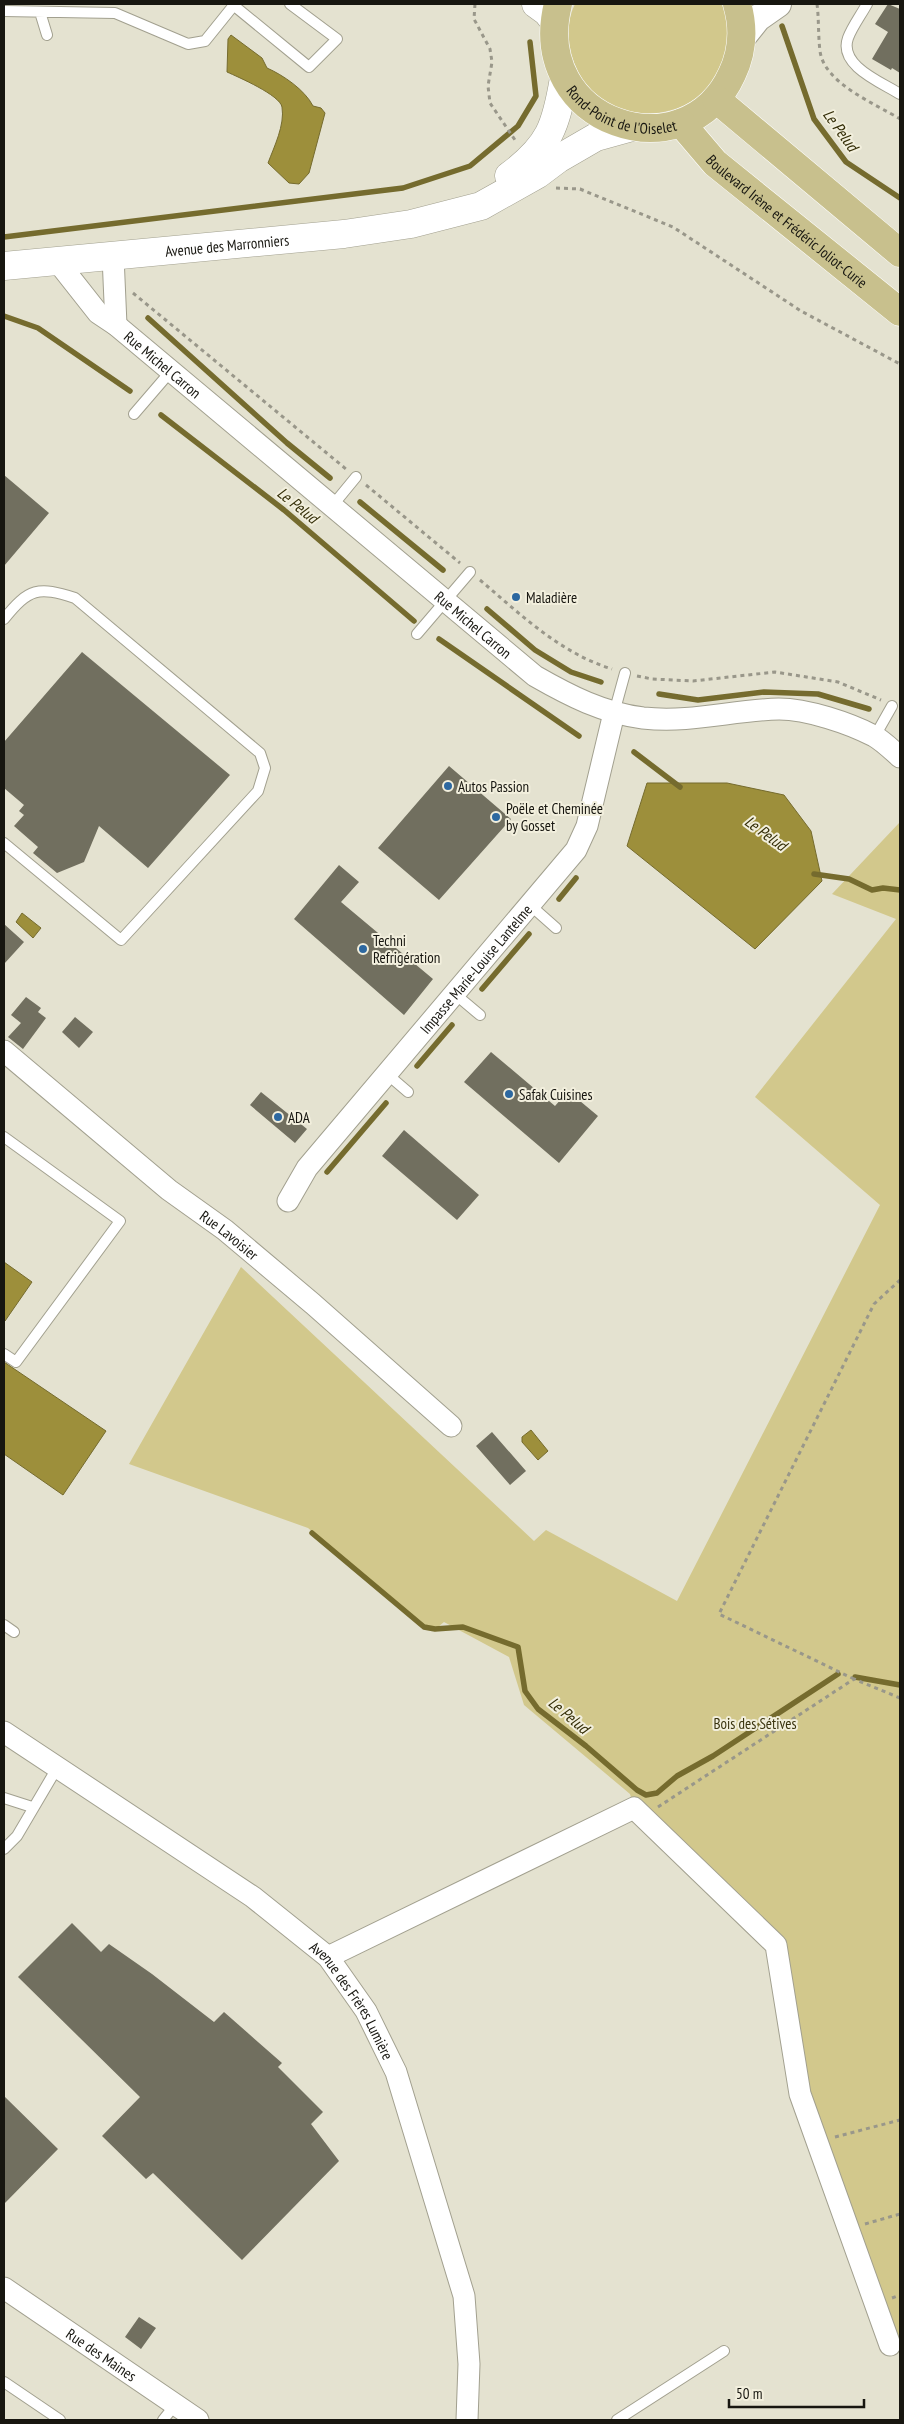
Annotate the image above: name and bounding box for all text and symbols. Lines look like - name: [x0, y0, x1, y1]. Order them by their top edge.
- street label: Rond-Point de l'Oiselet: [563, 81, 678, 137]
- water label: Le Pelud: [819, 105, 864, 157]
- street label: Boulevard Irène et Frédéric Joliot-Curie: [702, 150, 872, 292]
- street label: Avenue des Marronniers: [164, 230, 290, 260]
- street label: Rue Michel Carron: [120, 327, 205, 402]
- water label: Le Pelud: [273, 482, 324, 529]
- street label: Rue Michel Carron: [431, 587, 516, 662]
- place label: Maladière: [526, 588, 577, 607]
- marker: Maladière: [510, 591, 522, 603]
- place label: Autos Passion: [458, 777, 529, 796]
- marker: Autos Passion: [442, 780, 454, 792]
- place label: Poële et Cheminée by Gosset: [506, 799, 603, 835]
- marker: Poële et Cheminée by Gosset: [490, 811, 502, 823]
- water label: Le Pelud: [741, 811, 793, 856]
- street label: Impasse Marie-Louise Lantelme: [415, 900, 536, 1037]
- place label: Techni Refrigération: [373, 931, 440, 967]
- marker: Techni Refrigération: [357, 943, 369, 955]
- place label: Safak Cuisines: [519, 1085, 593, 1104]
- marker: Safak Cuisines: [503, 1088, 515, 1100]
- place label: ADA: [288, 1108, 311, 1127]
- marker: ADA: [272, 1111, 284, 1123]
- street label: Rue Lavoisier: [196, 1206, 263, 1264]
- water label: Le Pelud: [545, 1692, 595, 1739]
- park label: Bois des Sétives: [713, 1714, 797, 1733]
- street label: Avenue des Frères Lumière: [306, 1937, 398, 2063]
- street label: Rue des Maines: [63, 2324, 140, 2385]
- scale bar: [729, 2376, 864, 2408]
- text: 50 m: [736, 2384, 762, 2403]

